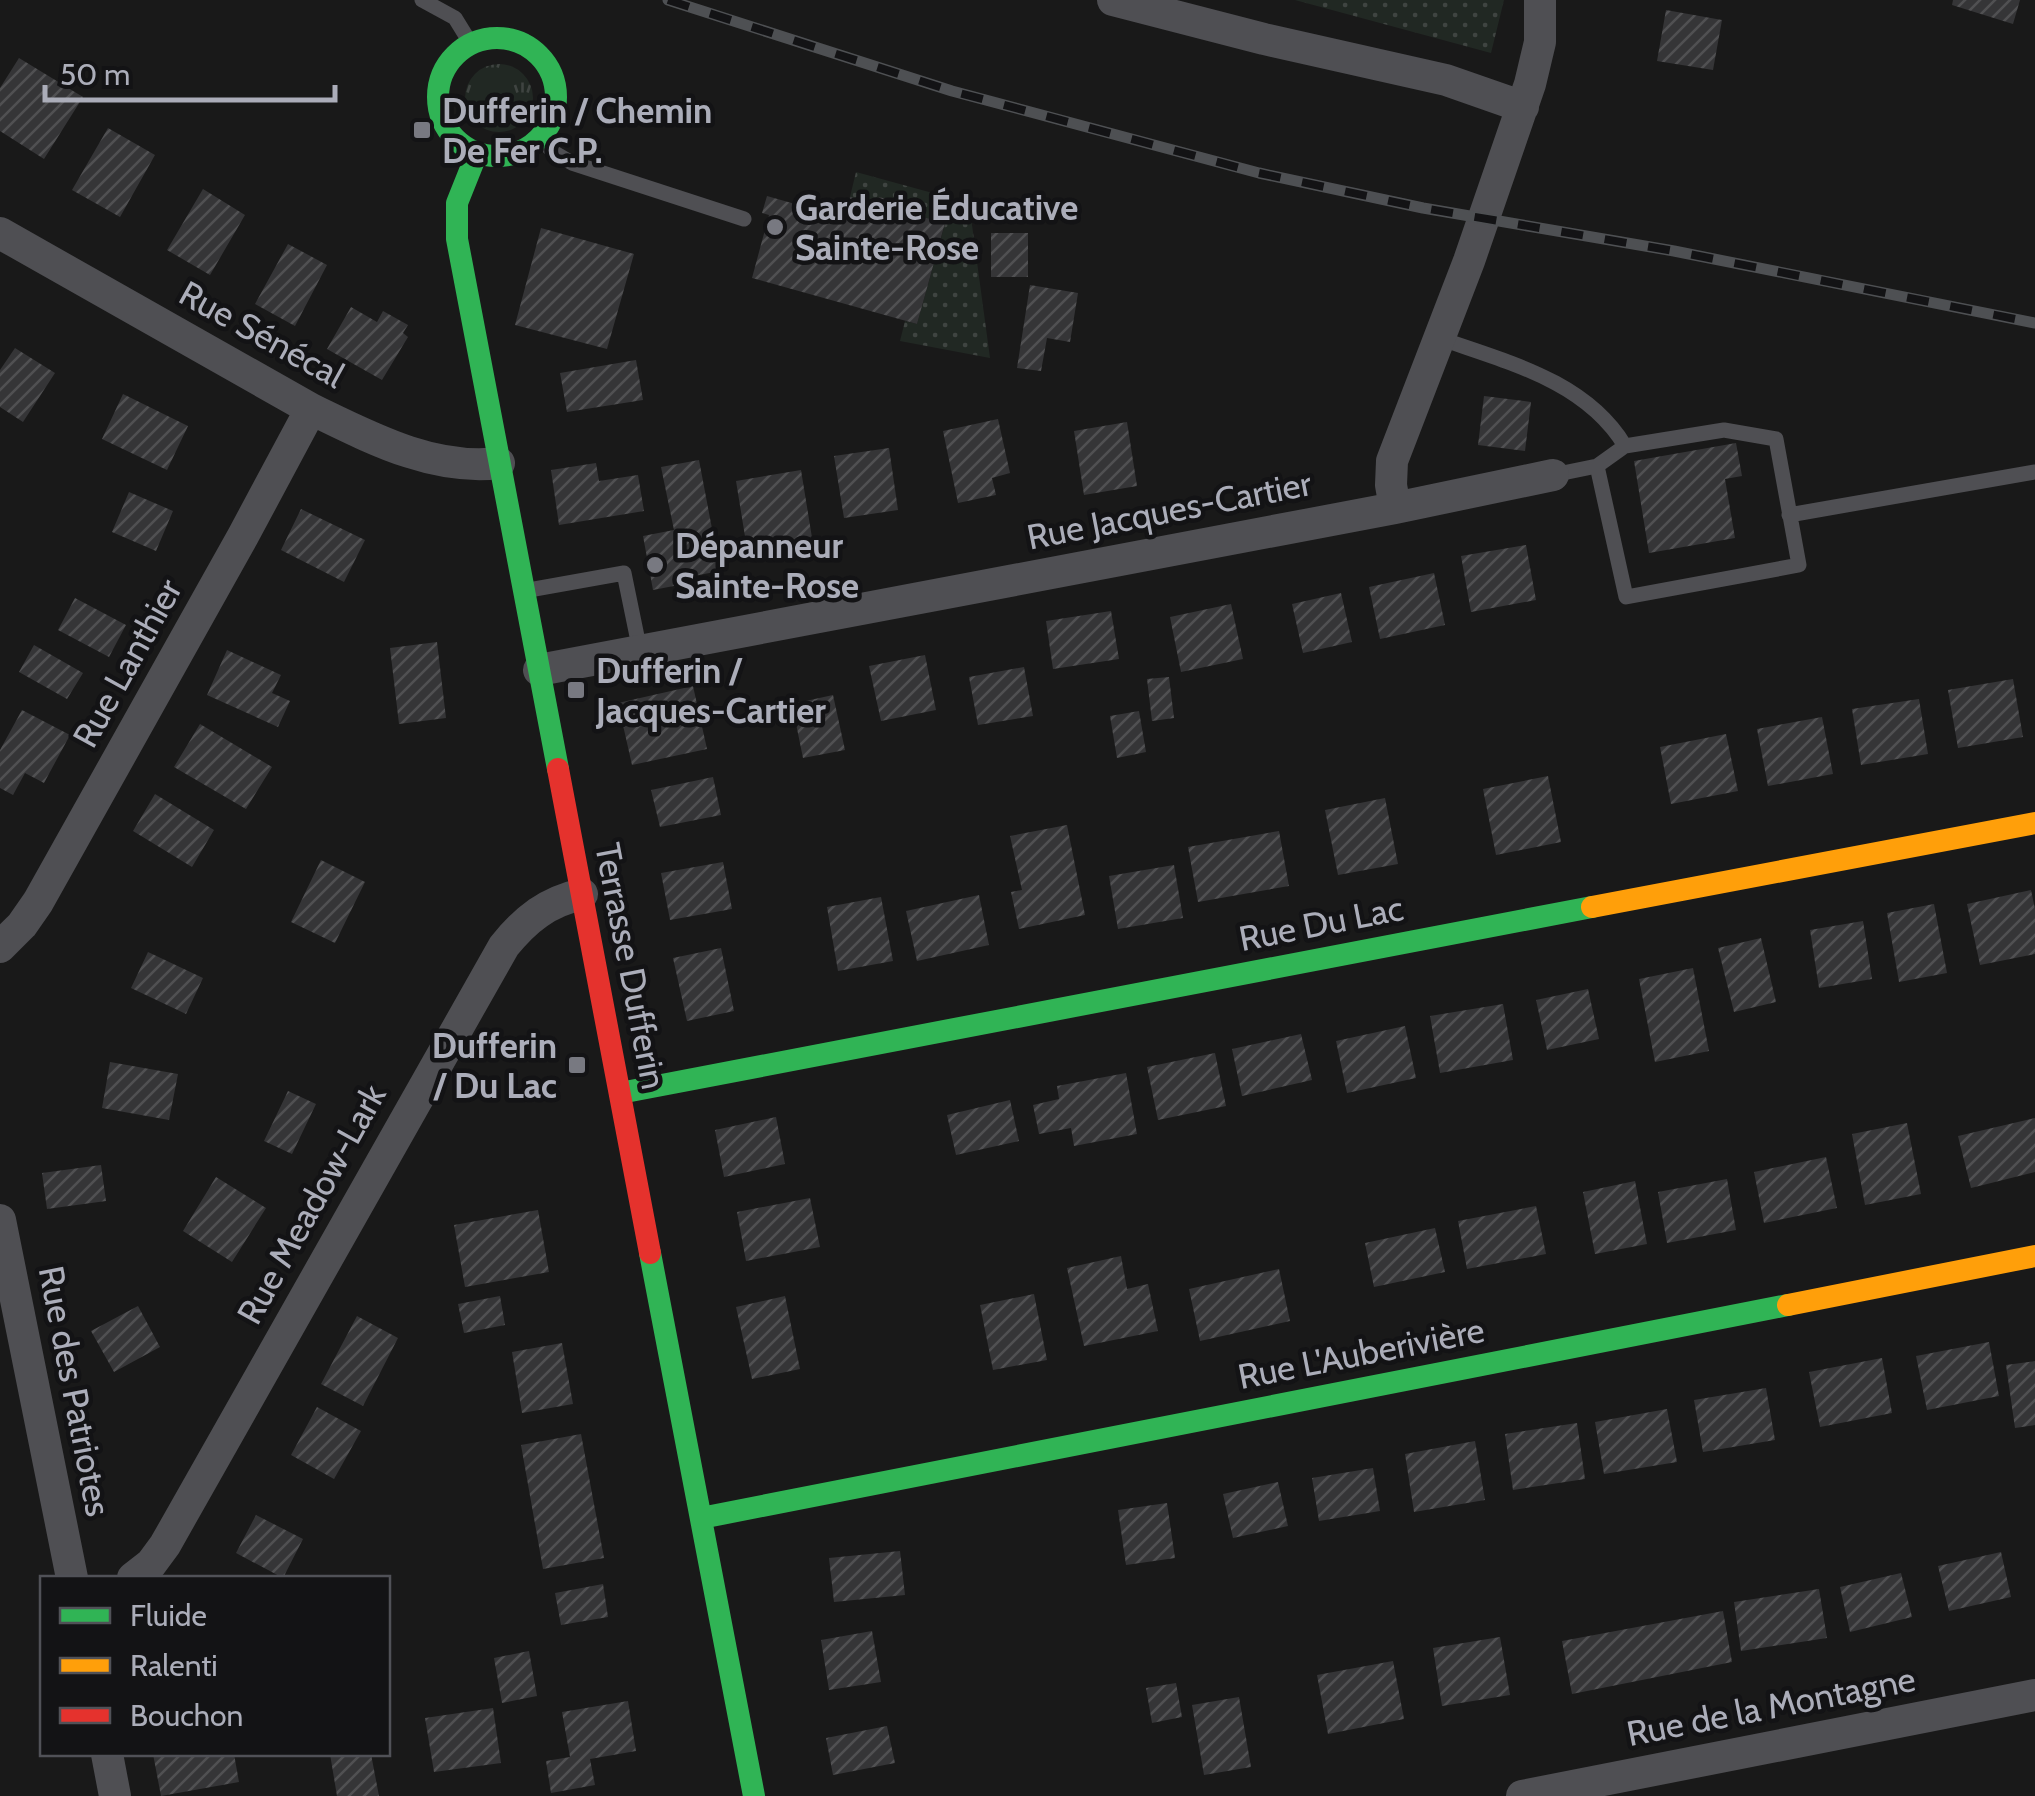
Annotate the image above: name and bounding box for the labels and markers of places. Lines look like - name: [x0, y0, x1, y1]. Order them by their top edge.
- place label: Dufferin / Chemin De Fer C.P.: [442, 89, 712, 172]
- marker: Dufferin / Chemin De Fer C.P.: [411, 119, 433, 141]
- place label: Garderie Éducative Sainte-Rose: [795, 186, 1078, 269]
- marker: Garderie Éducative Sainte-Rose: [764, 216, 786, 238]
- place label: Dépanneur Sainte-Rose: [675, 524, 859, 607]
- marker: Dépanneur Sainte-Rose: [644, 554, 666, 576]
- place label: Dufferin / Jacques-Cartier: [595, 649, 826, 732]
- marker: Dufferin / Jacques-Cartier: [565, 679, 587, 701]
- place label: Dufferin / Du Lac: [432, 1024, 557, 1107]
- marker: Dufferin / Du Lac: [566, 1054, 588, 1076]

